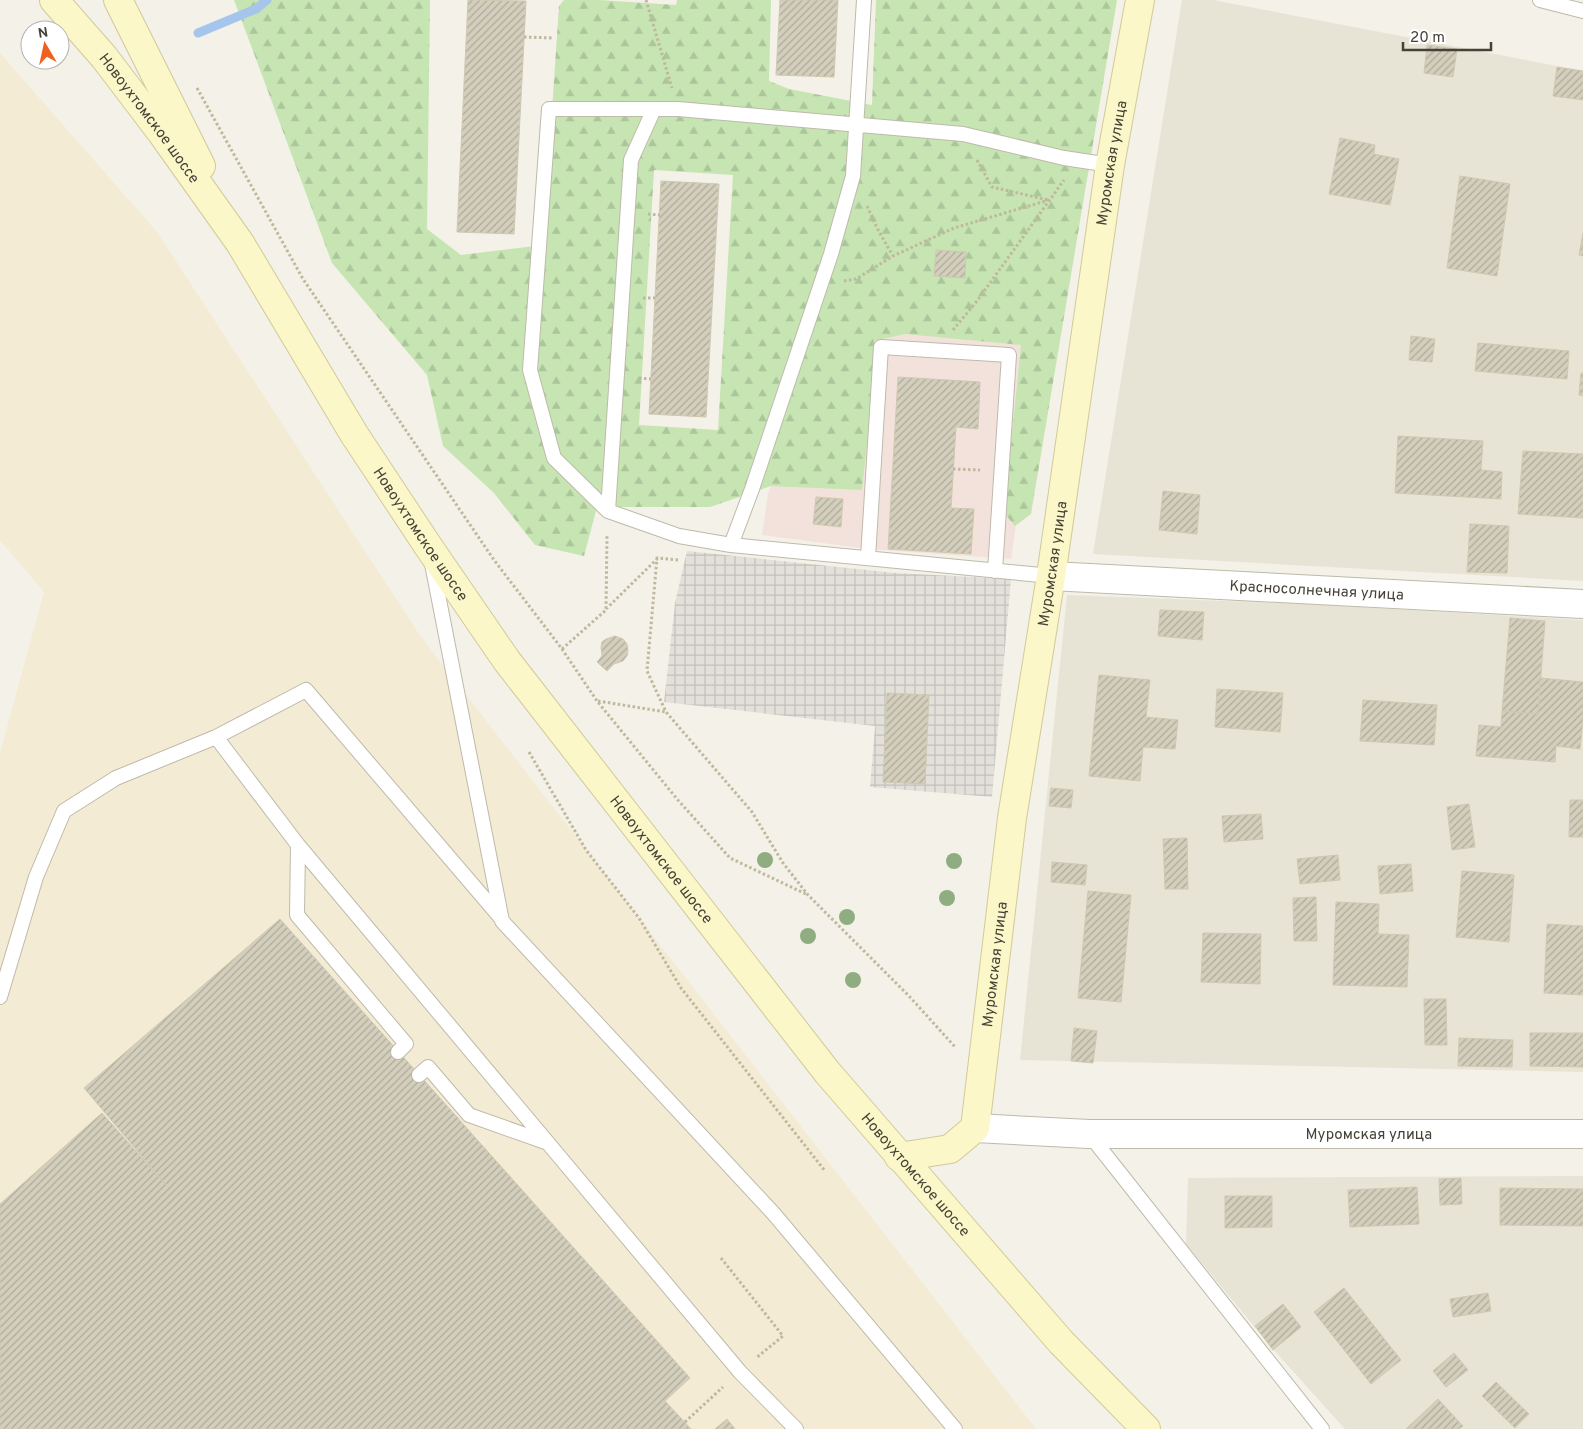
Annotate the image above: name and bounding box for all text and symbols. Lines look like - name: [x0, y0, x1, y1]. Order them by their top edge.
- north arrow: [20, 20, 70, 70]
- scale bar: [1403, 20, 1490, 52]
- text: N: [37, 24, 50, 43]
- text: 20 m: [1410, 29, 1445, 48]
- street label: Новоухтомское шоссе: [94, 50, 203, 188]
- street label: Муромская улица: [1093, 99, 1133, 227]
- street label: Новоухтомское шоссе: [368, 464, 471, 606]
- street label: Муромская улица: [1035, 500, 1073, 628]
- street label: Красносолнечная улица: [1229, 577, 1404, 606]
- street label: Новоухтомское шоссе: [604, 792, 716, 928]
- street label: Муромская улица: [979, 901, 1013, 1029]
- street label: Новоухтомское шоссе: [856, 1110, 973, 1241]
- street label: Муромская улица: [1306, 1126, 1432, 1145]

